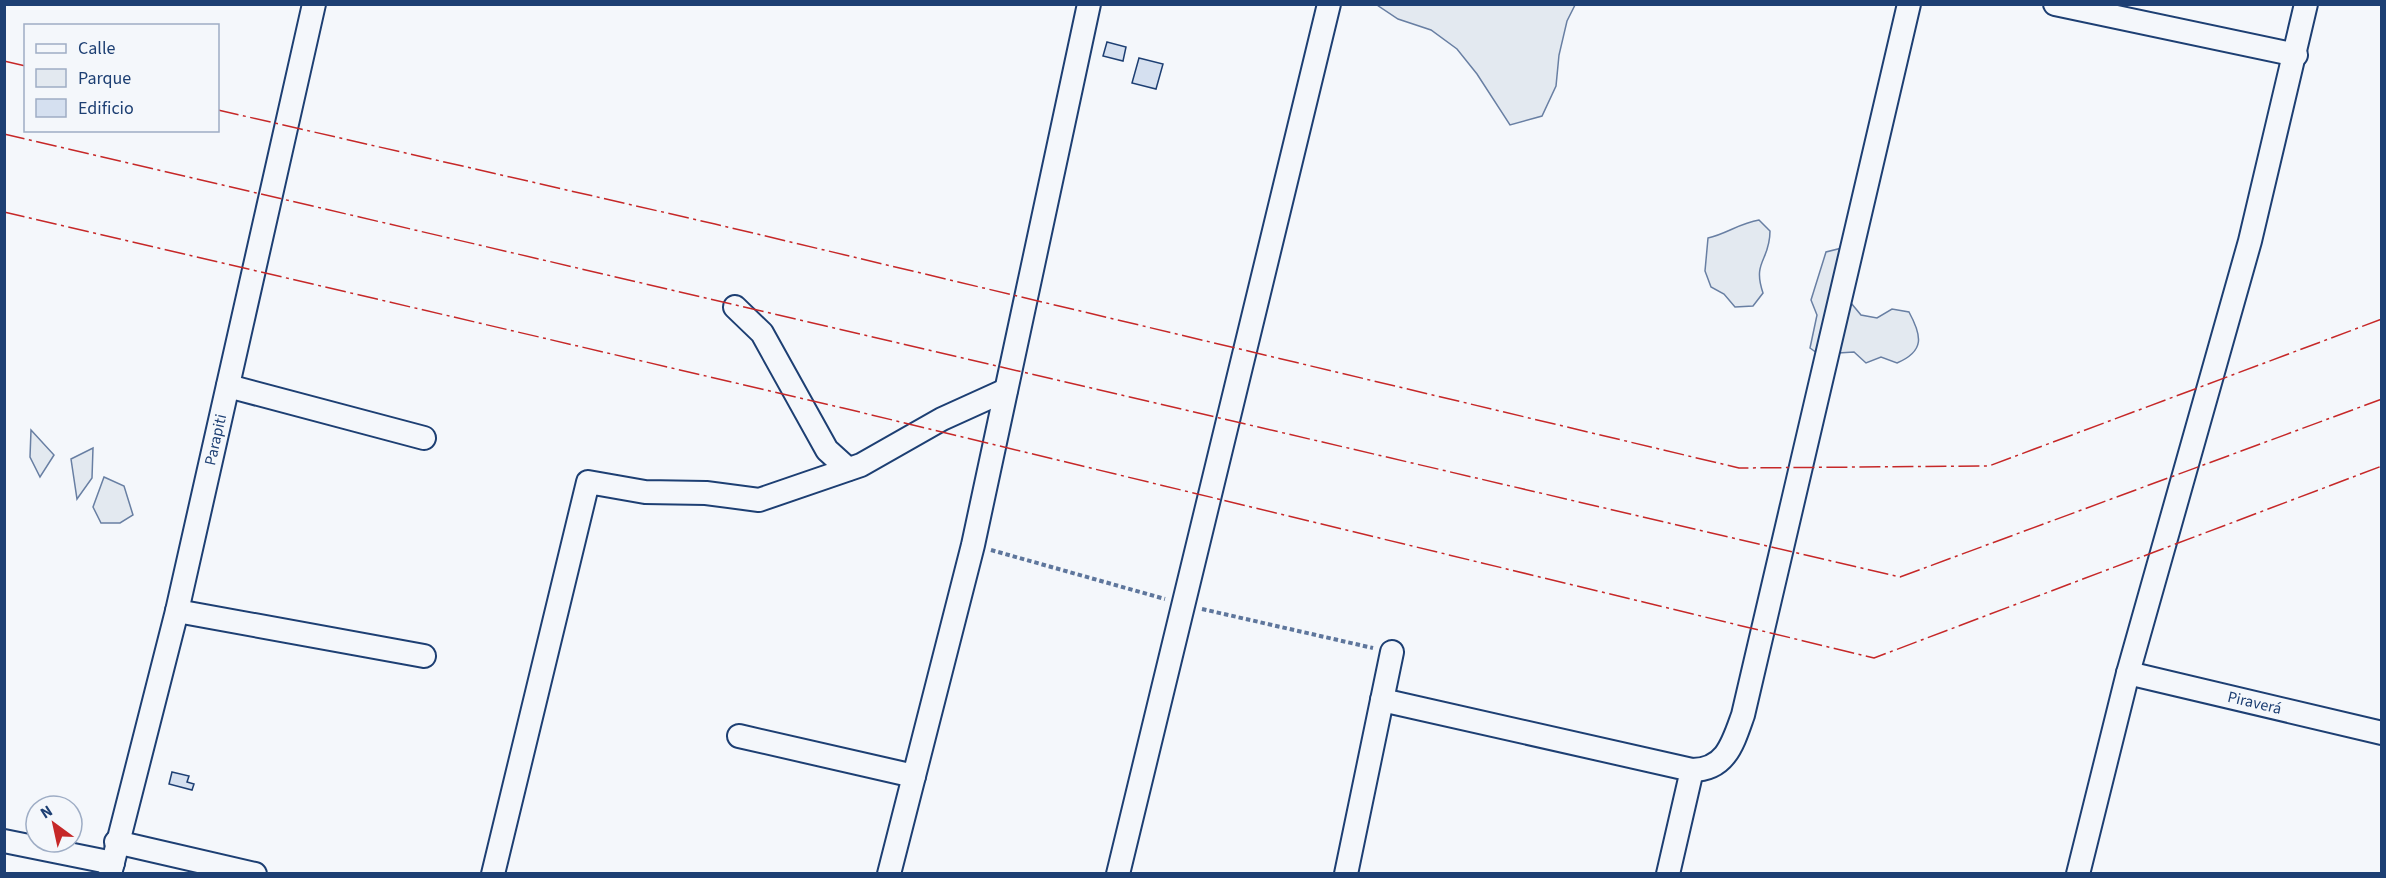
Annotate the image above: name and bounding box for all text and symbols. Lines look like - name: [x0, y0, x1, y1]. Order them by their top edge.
- legend: [24, 24, 219, 132]
- text: Calle: [78, 36, 116, 61]
- text: Parque: [78, 66, 131, 91]
- text: Edificio: [78, 96, 134, 121]
- street label: Parapiti: [199, 412, 232, 467]
- street label: Piraverá: [2225, 686, 2284, 720]
- north arrow: [24, 794, 84, 854]
- text: N: [36, 800, 57, 824]

